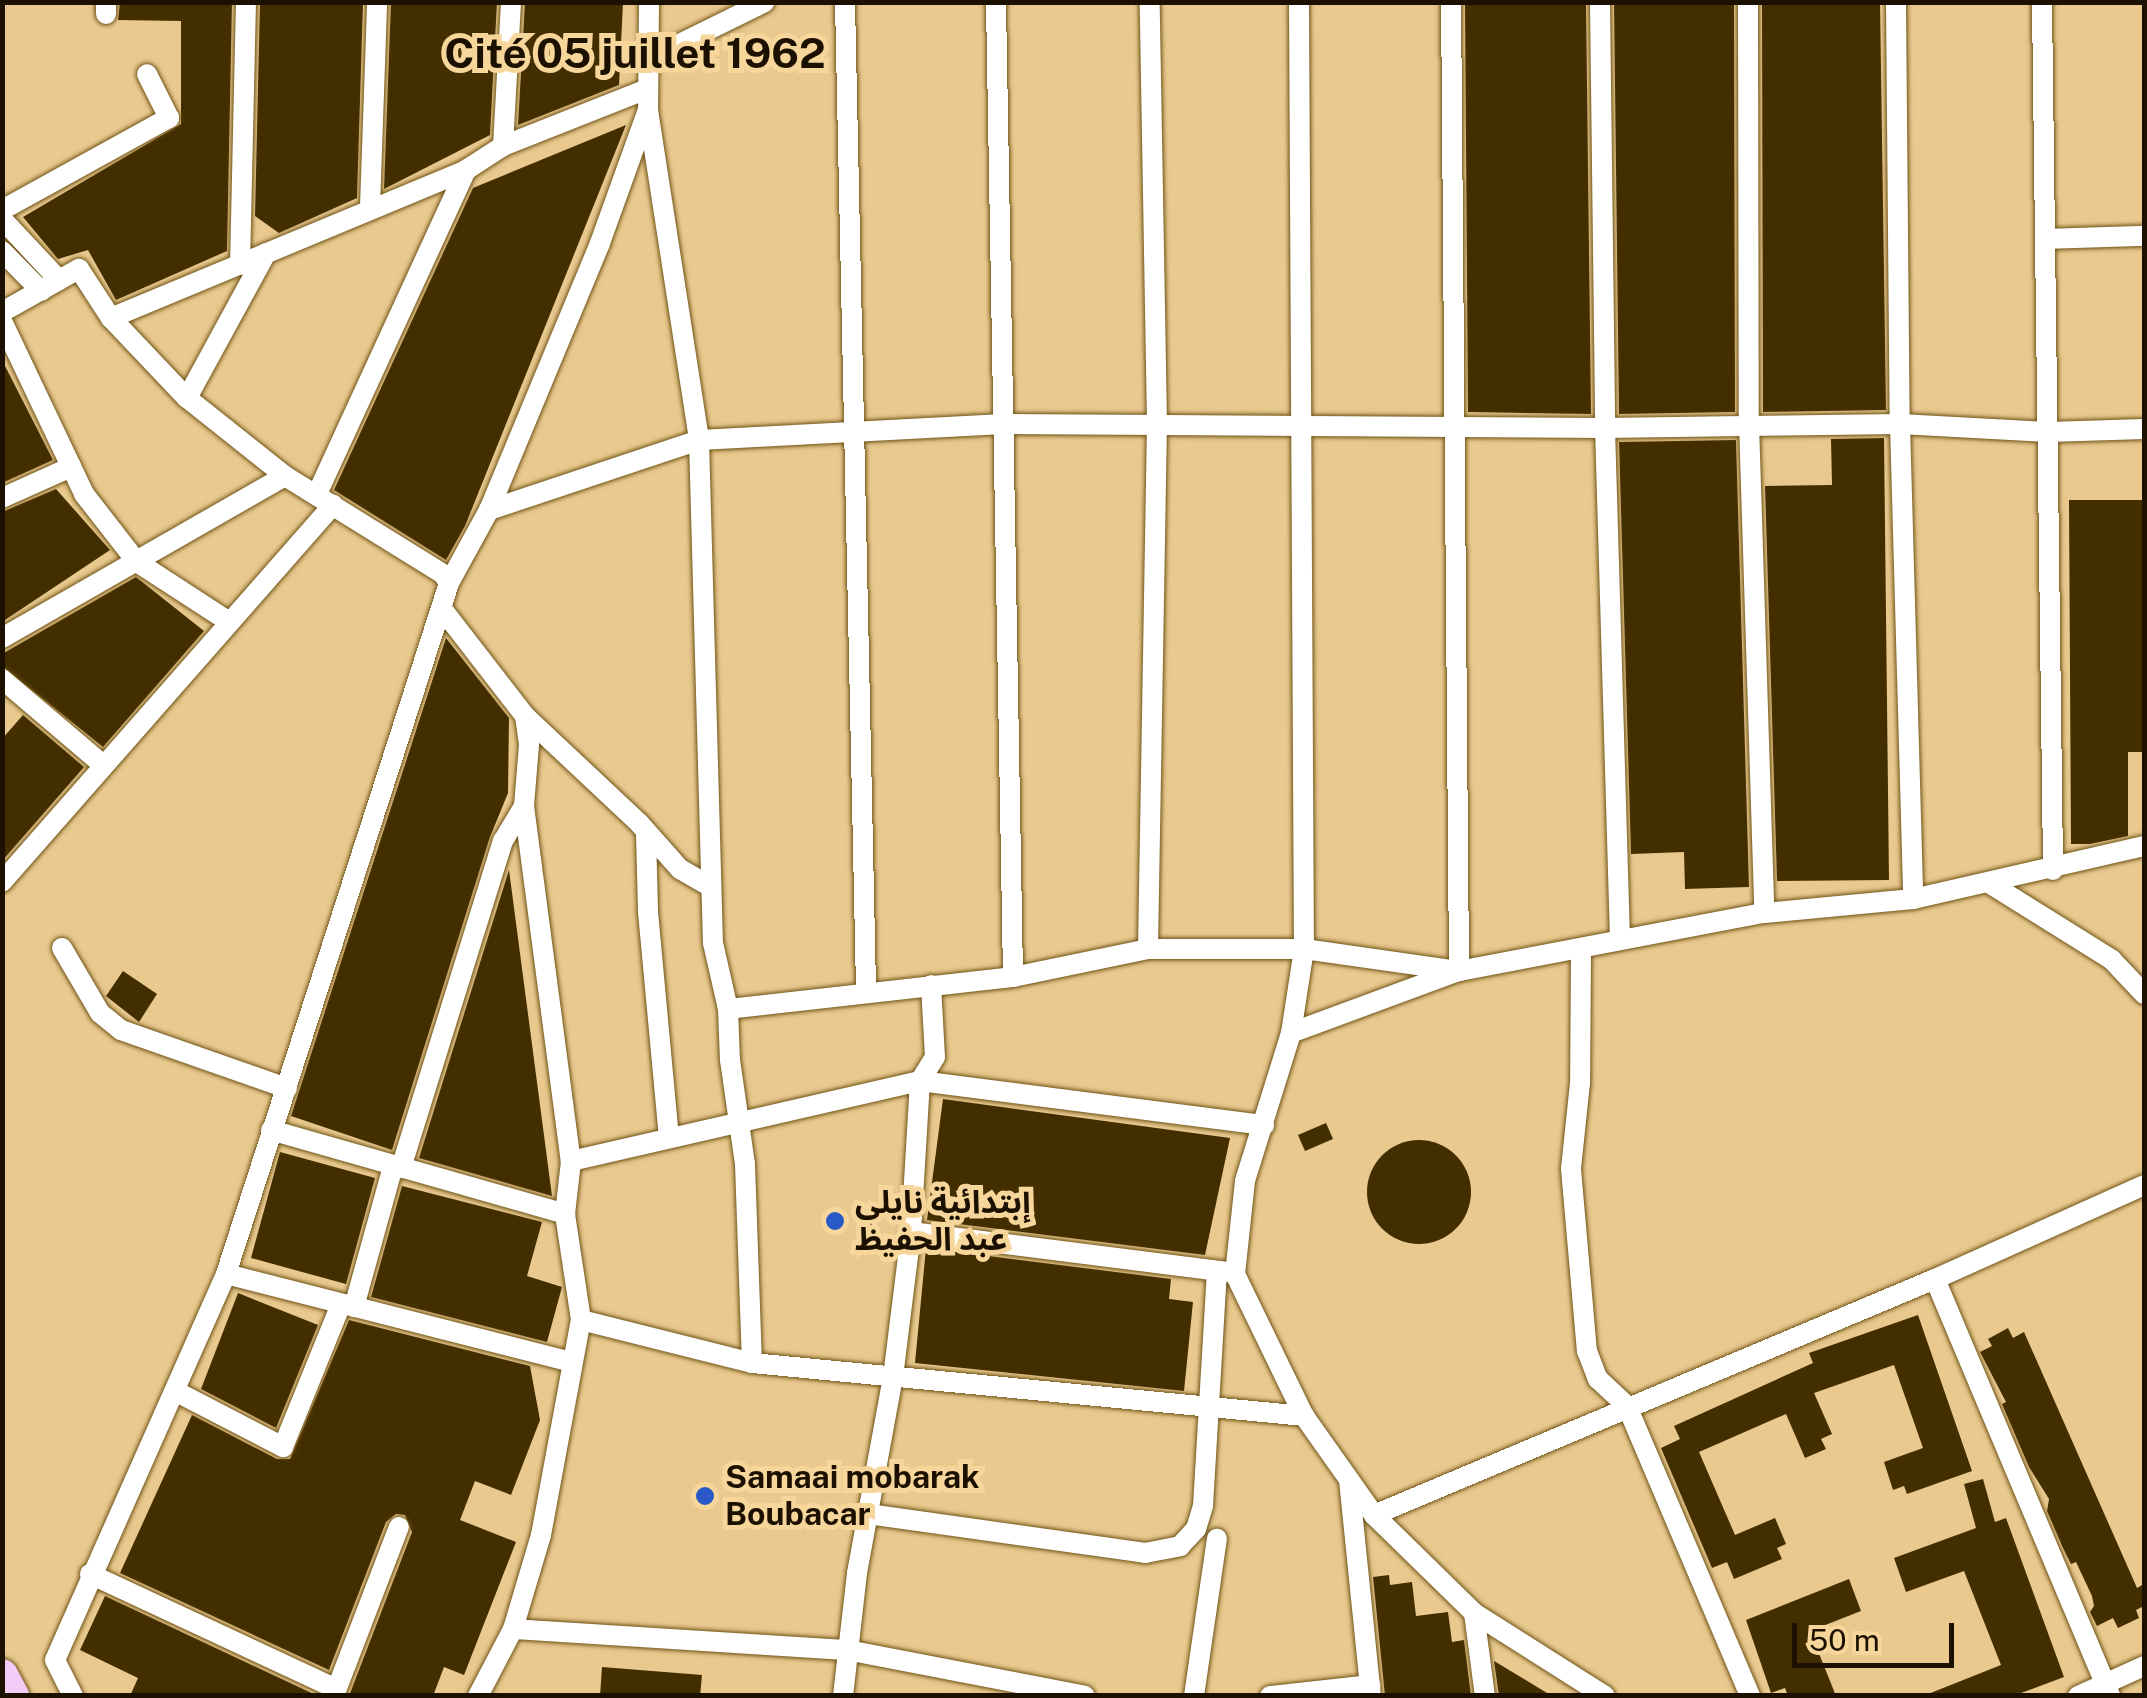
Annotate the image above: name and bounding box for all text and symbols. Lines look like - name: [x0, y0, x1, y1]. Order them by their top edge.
- district label: Cité 05 juillet 1962: [444, 28, 826, 78]
- place label: إبتدائية نايلي عبد الحفيظ: [855, 1184, 1031, 1259]
- marker: إبتدائية نايلي عبد الحفيظ: [824, 1210, 846, 1232]
- place label: Samaai mobarak Boubacar: [725, 1459, 980, 1534]
- marker: Samaai mobarak Boubacar: [694, 1485, 716, 1507]
- scale bar: [1797, 1603, 1960, 1665]
- text: 50 m: [1809, 1622, 1880, 1658]

